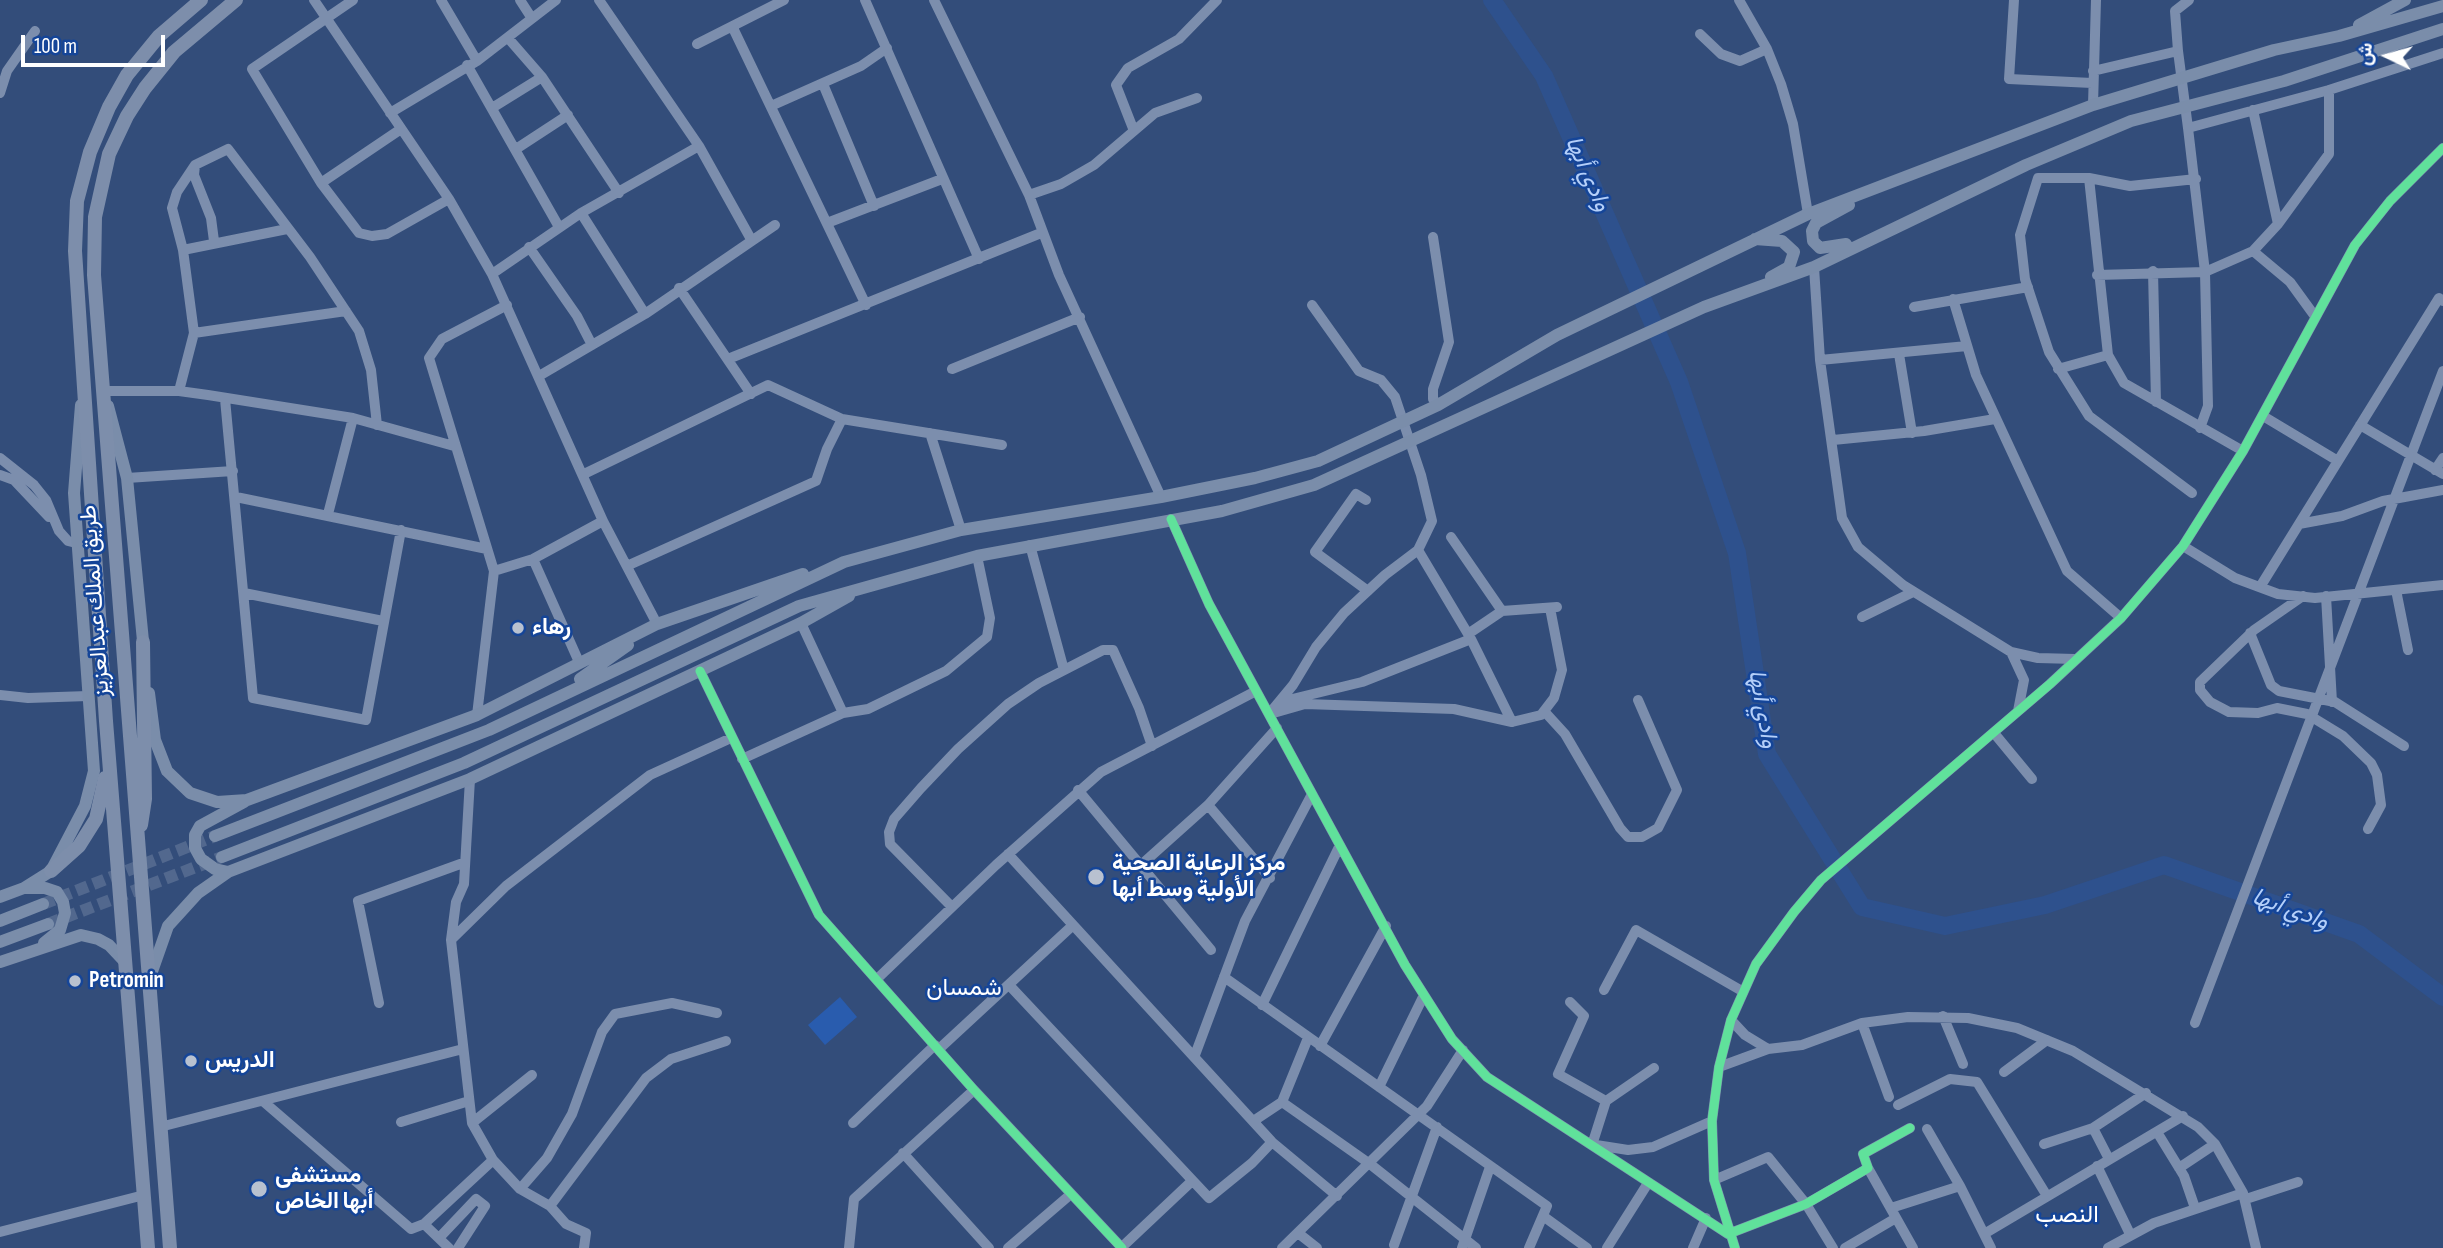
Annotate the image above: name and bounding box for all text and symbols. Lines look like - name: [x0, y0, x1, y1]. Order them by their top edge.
- scale bar: [24, 21, 168, 65]
- north arrow: [2352, 21, 2422, 91]
- text: 100 m: [34, 34, 77, 59]
- text: ش: [2353, 42, 2378, 67]
- water label: وادي أبها: [1558, 132, 1616, 216]
- street label: طريق الملك عبدالعزيز: [76, 504, 116, 698]
- place label: رهاء: [532, 614, 571, 642]
- marker: رهاء: [510, 620, 526, 636]
- water label: وادي أبها: [1741, 667, 1783, 751]
- place label: مركز الرعاية الصحية الأولية وسط أبها: [1112, 850, 1285, 904]
- marker: مركز الرعاية الصحية الأولية وسط أبها: [1086, 867, 1106, 887]
- water label: وادي أبها: [2248, 883, 2332, 937]
- place label: Petromin: [89, 967, 164, 995]
- marker: Petromin: [67, 973, 83, 989]
- district label: شمسان: [926, 975, 1002, 1003]
- place label: الدريس: [205, 1047, 275, 1075]
- marker: الدريس: [183, 1053, 199, 1069]
- place label: مستشفى أبها الخاص: [275, 1162, 373, 1216]
- marker: مستشفى أبها الخاص: [249, 1179, 269, 1199]
- district label: النصب: [2035, 1202, 2099, 1230]

